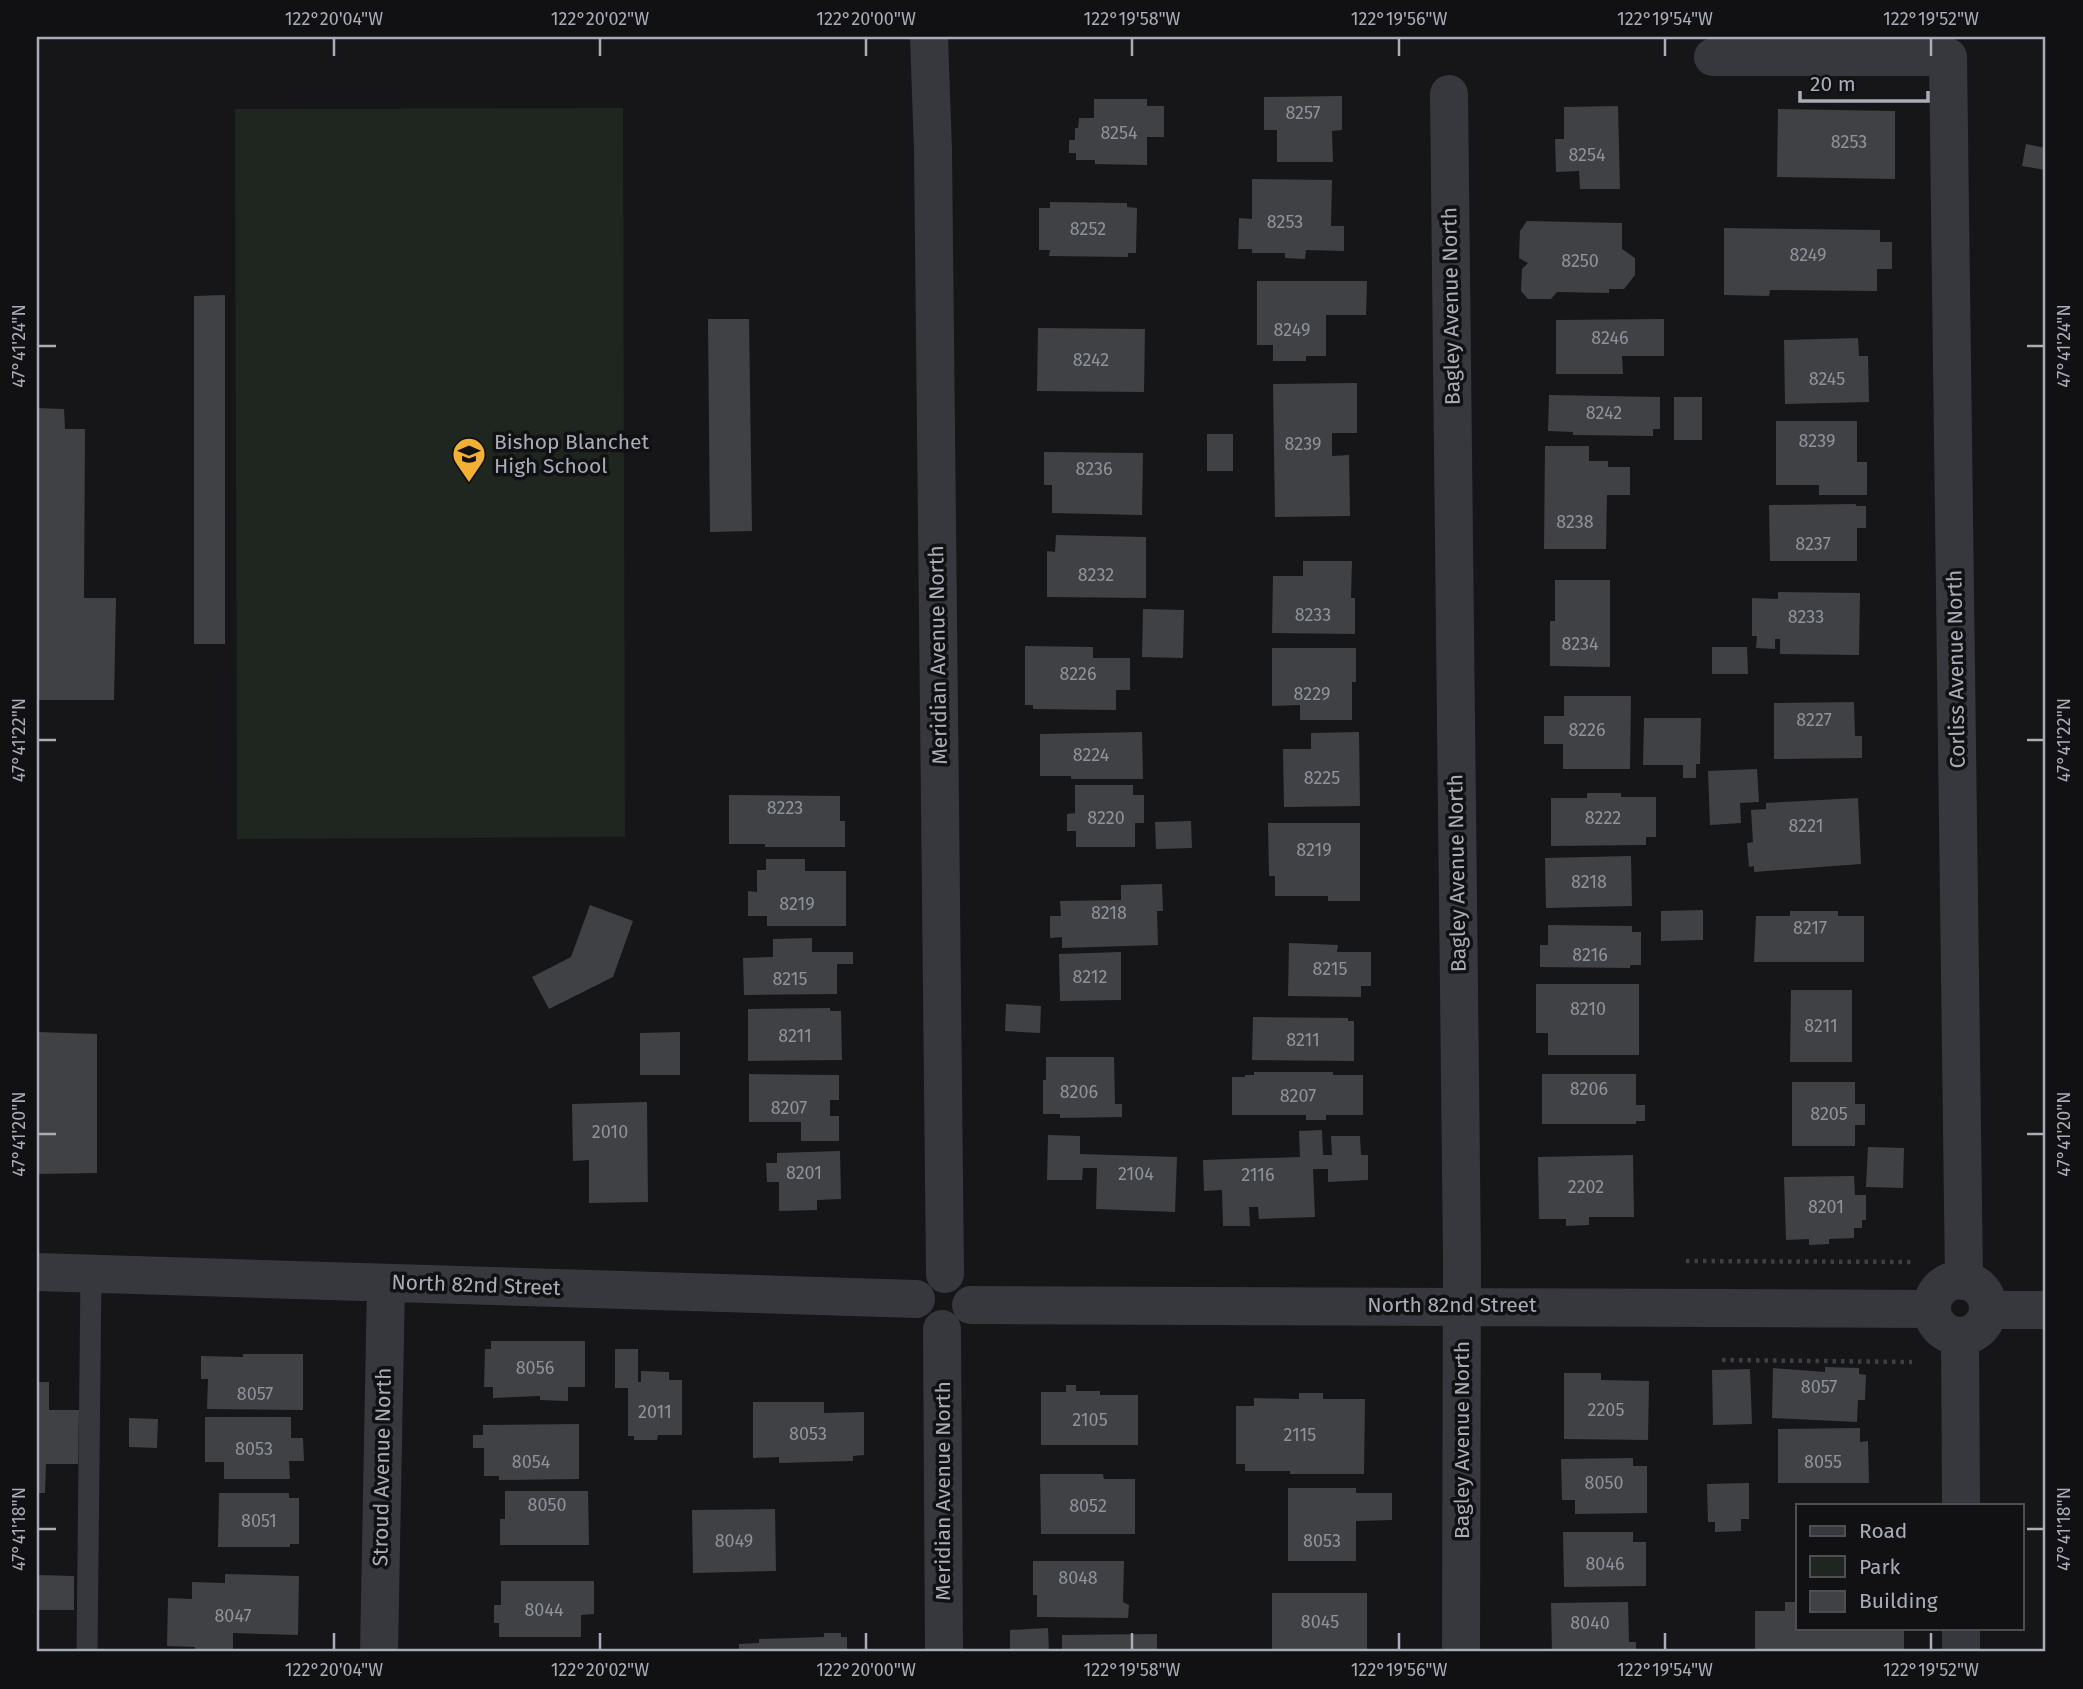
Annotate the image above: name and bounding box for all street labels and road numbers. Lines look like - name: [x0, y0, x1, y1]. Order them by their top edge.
- street label: Bagley Avenue North: [1436, 207, 1466, 405]
- street label: Meridian Avenue North: [923, 545, 953, 765]
- street label: Corliss Avenue North: [1941, 569, 1971, 769]
- street label: Bagley Avenue North: [1442, 774, 1472, 972]
- street label: North 82nd Street: [391, 1269, 561, 1301]
- street label: North 82nd Street: [1367, 1292, 1537, 1318]
- street label: Bagley Avenue North: [1449, 1341, 1475, 1539]
- street label: Stroud Avenue North: [367, 1367, 397, 1567]
- street label: Meridian Avenue North: [930, 1381, 956, 1601]

